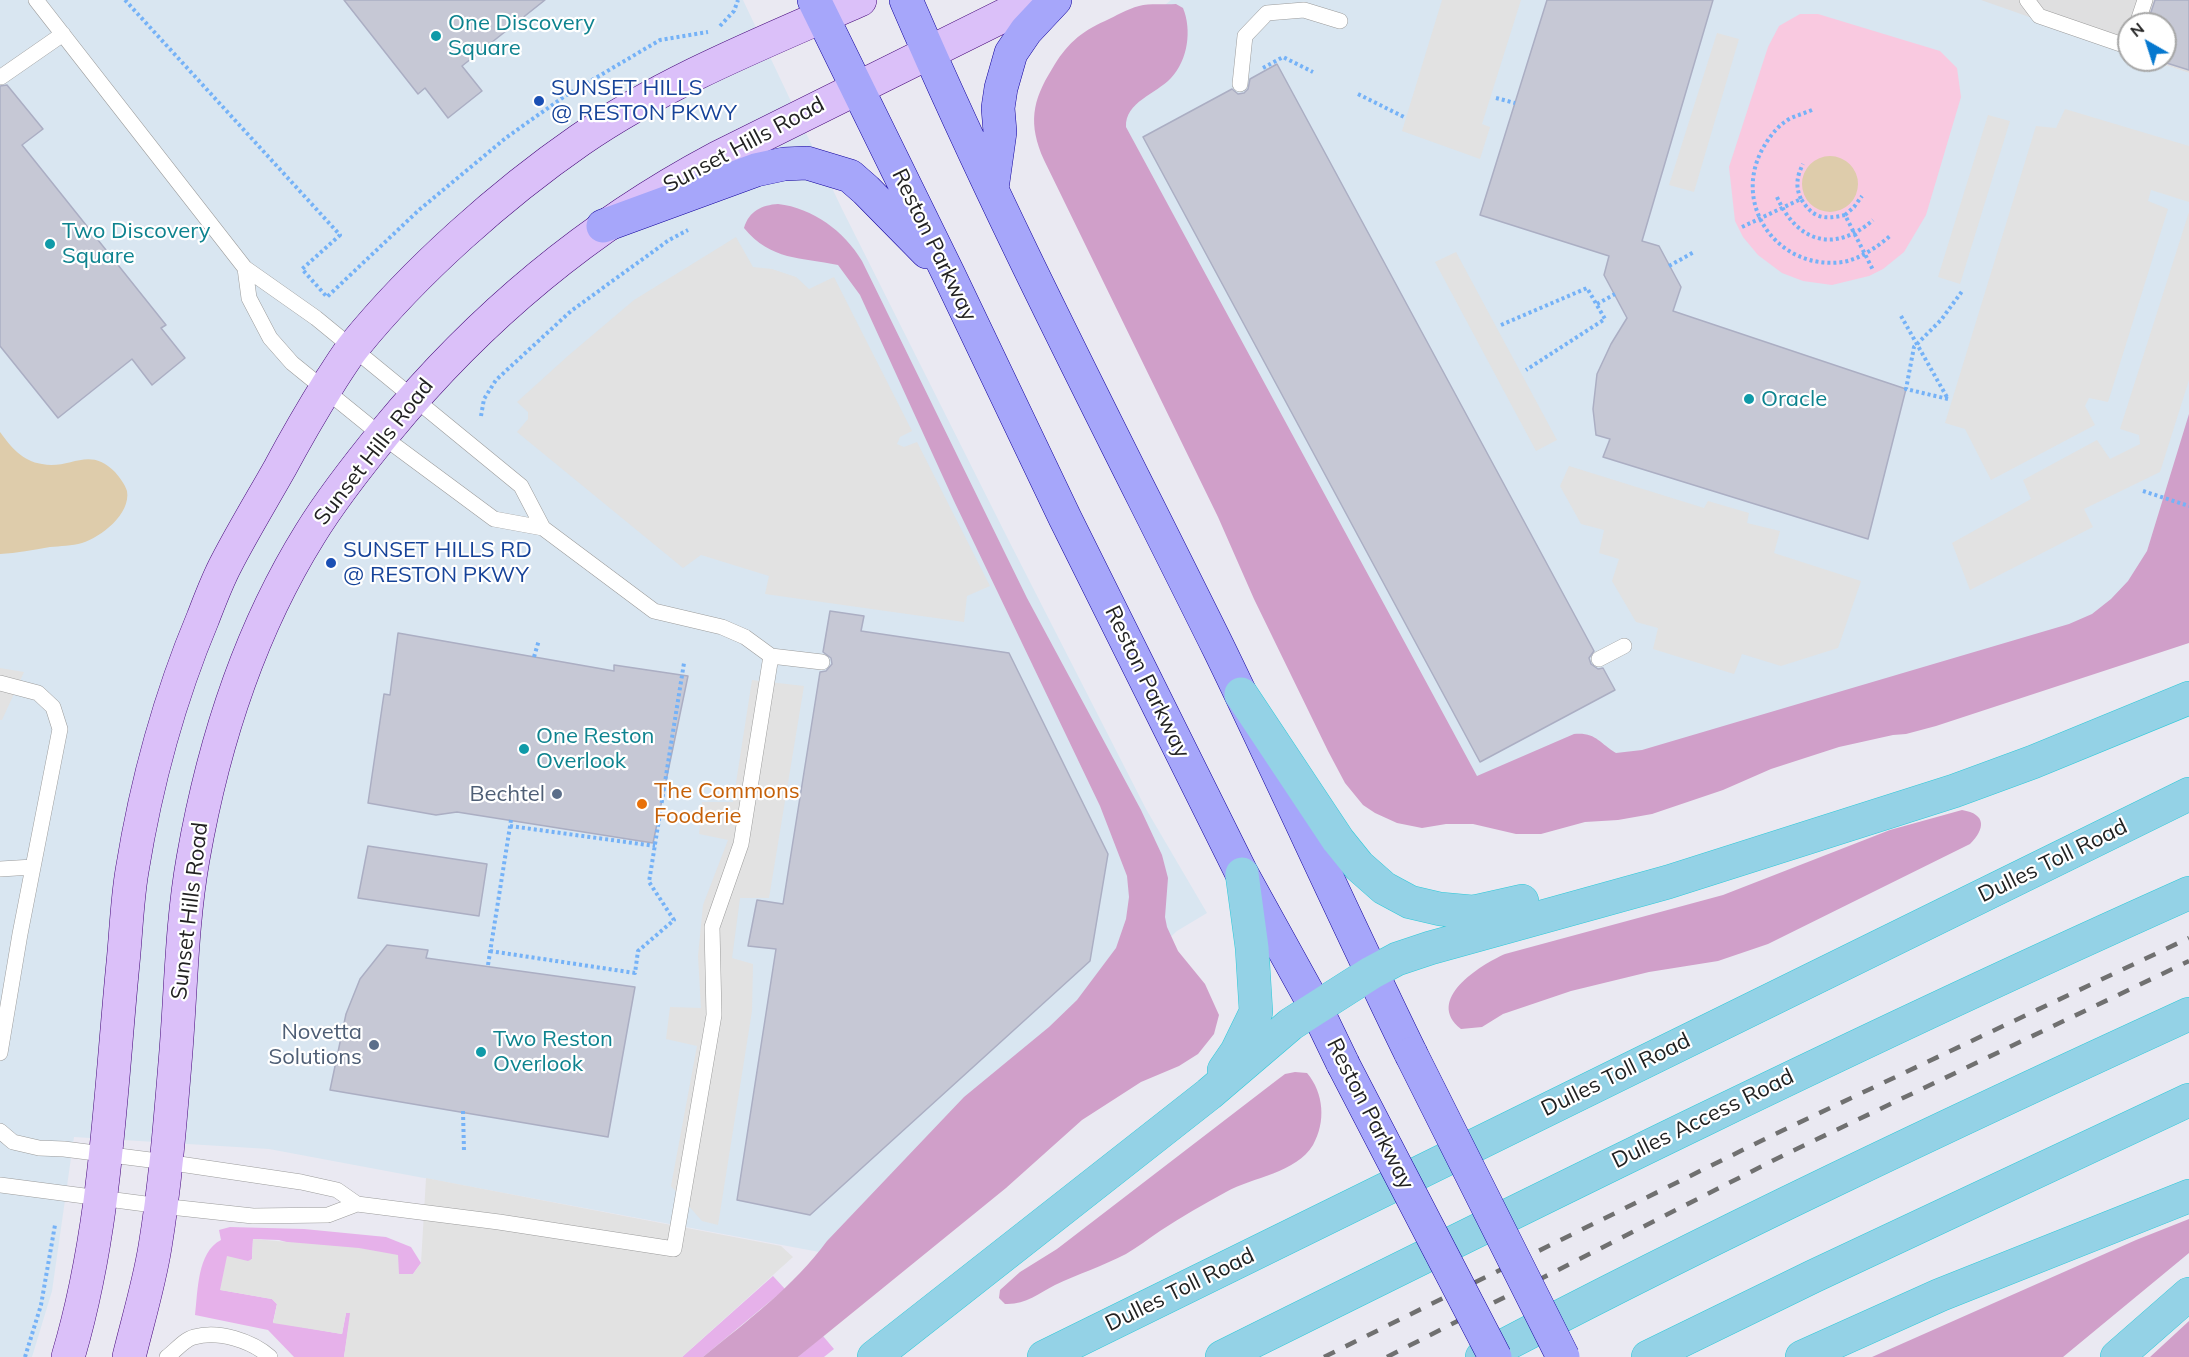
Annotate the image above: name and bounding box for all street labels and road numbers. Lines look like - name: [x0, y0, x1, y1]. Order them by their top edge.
- street label: Sunset Hills Road: [659, 91, 829, 199]
- street label: Reston Parkway: [886, 165, 982, 325]
- street label: Sunset Hills Road: [309, 373, 439, 531]
- street label: Reston Parkway: [1099, 602, 1195, 762]
- street label: Dulles Toll Road: [1974, 814, 2132, 908]
- street label: Sunset Hills Road: [166, 821, 214, 1001]
- street label: Dulles Toll Road: [1537, 1028, 1695, 1122]
- street label: Reston Parkway: [1321, 1034, 1419, 1194]
- street label: Dulles Access Road: [1608, 1063, 1798, 1175]
- street label: Dulles Toll Road: [1101, 1243, 1259, 1337]

